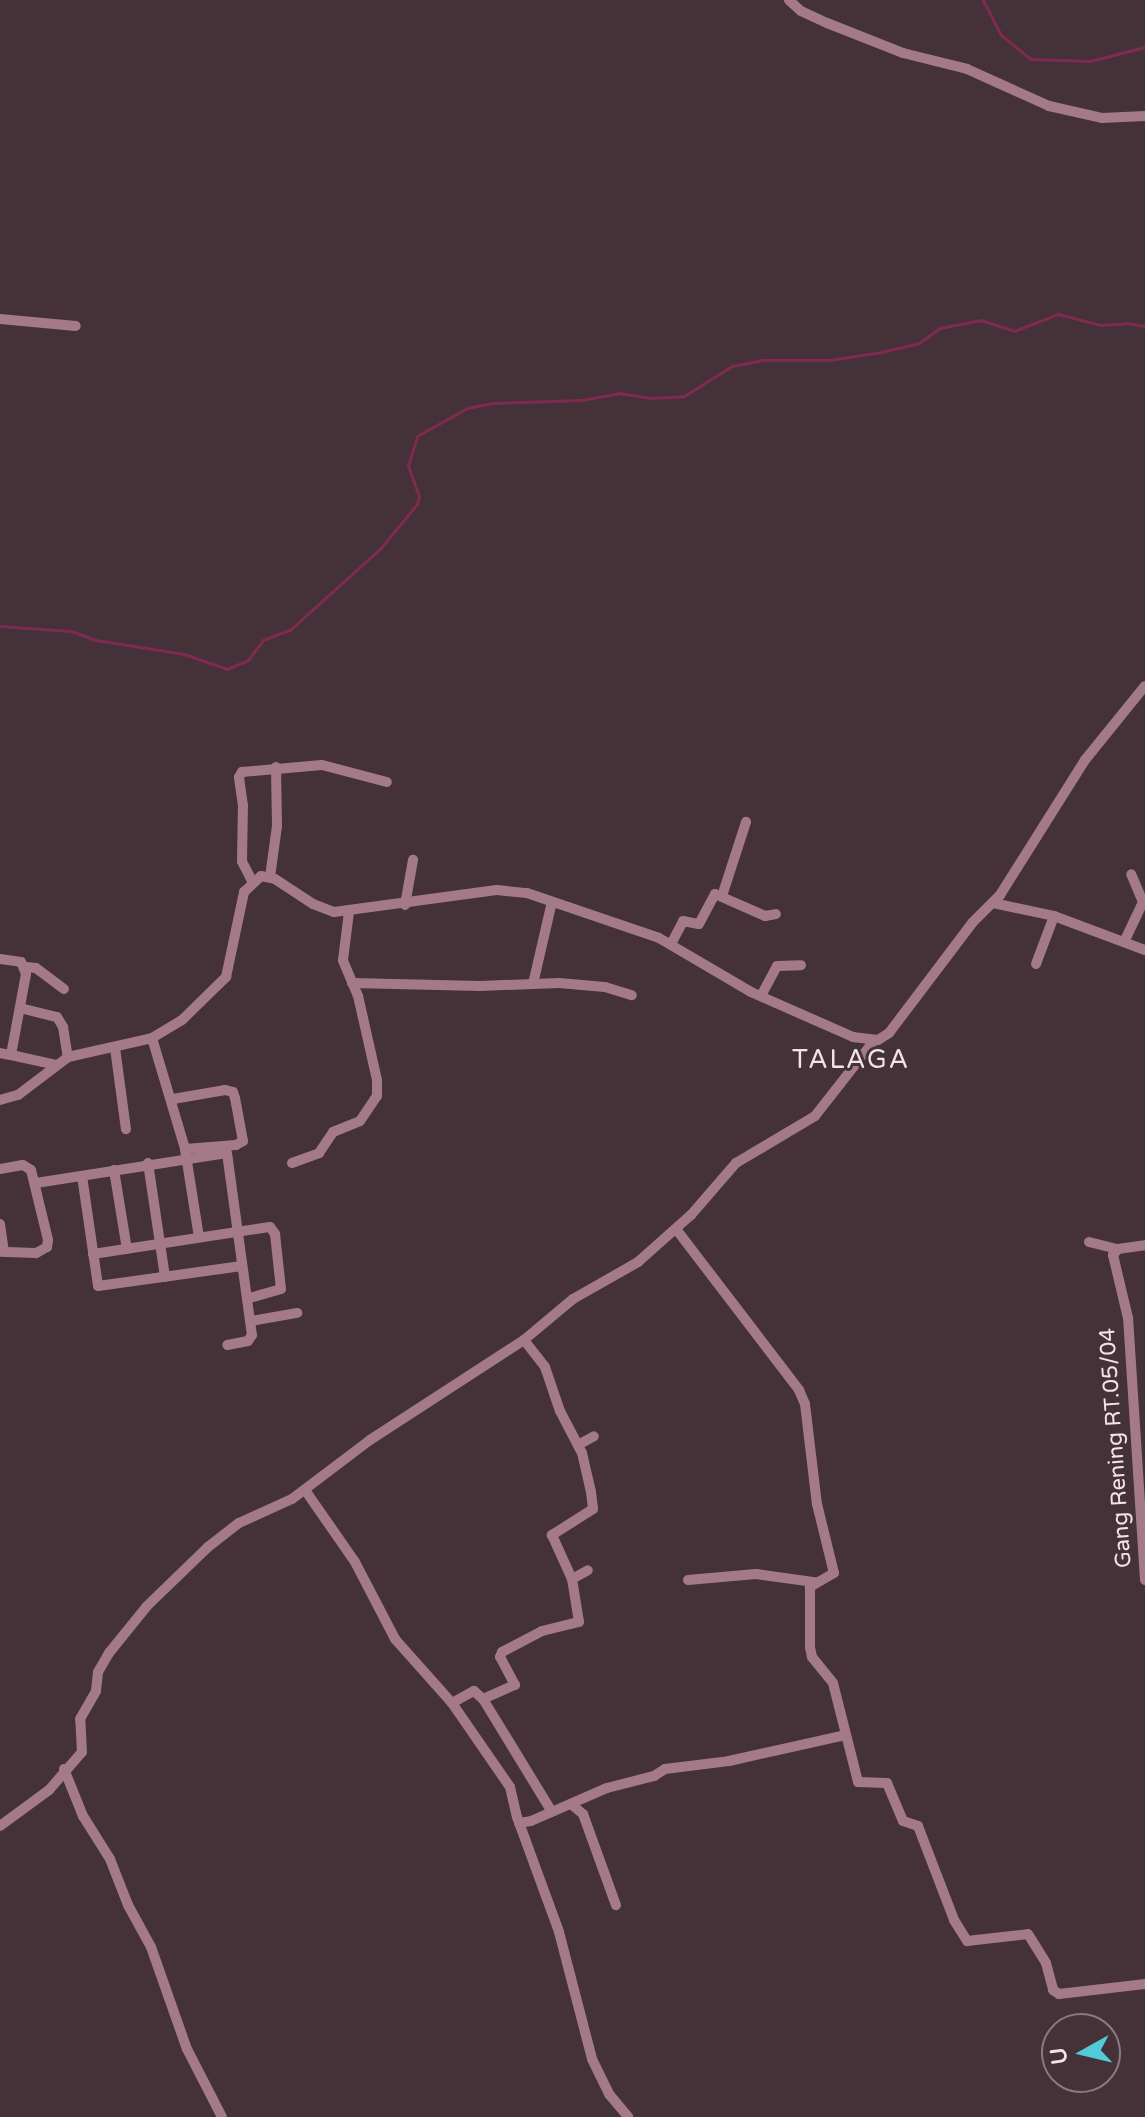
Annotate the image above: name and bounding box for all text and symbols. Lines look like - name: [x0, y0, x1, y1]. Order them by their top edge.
- district label: TALAGA: [792, 1044, 910, 1076]
- street label: Gang Rening RT.05/04: [1094, 1327, 1138, 1569]
- north arrow: [1041, 2013, 1121, 2093]
- text: U: [1045, 2046, 1073, 2066]

